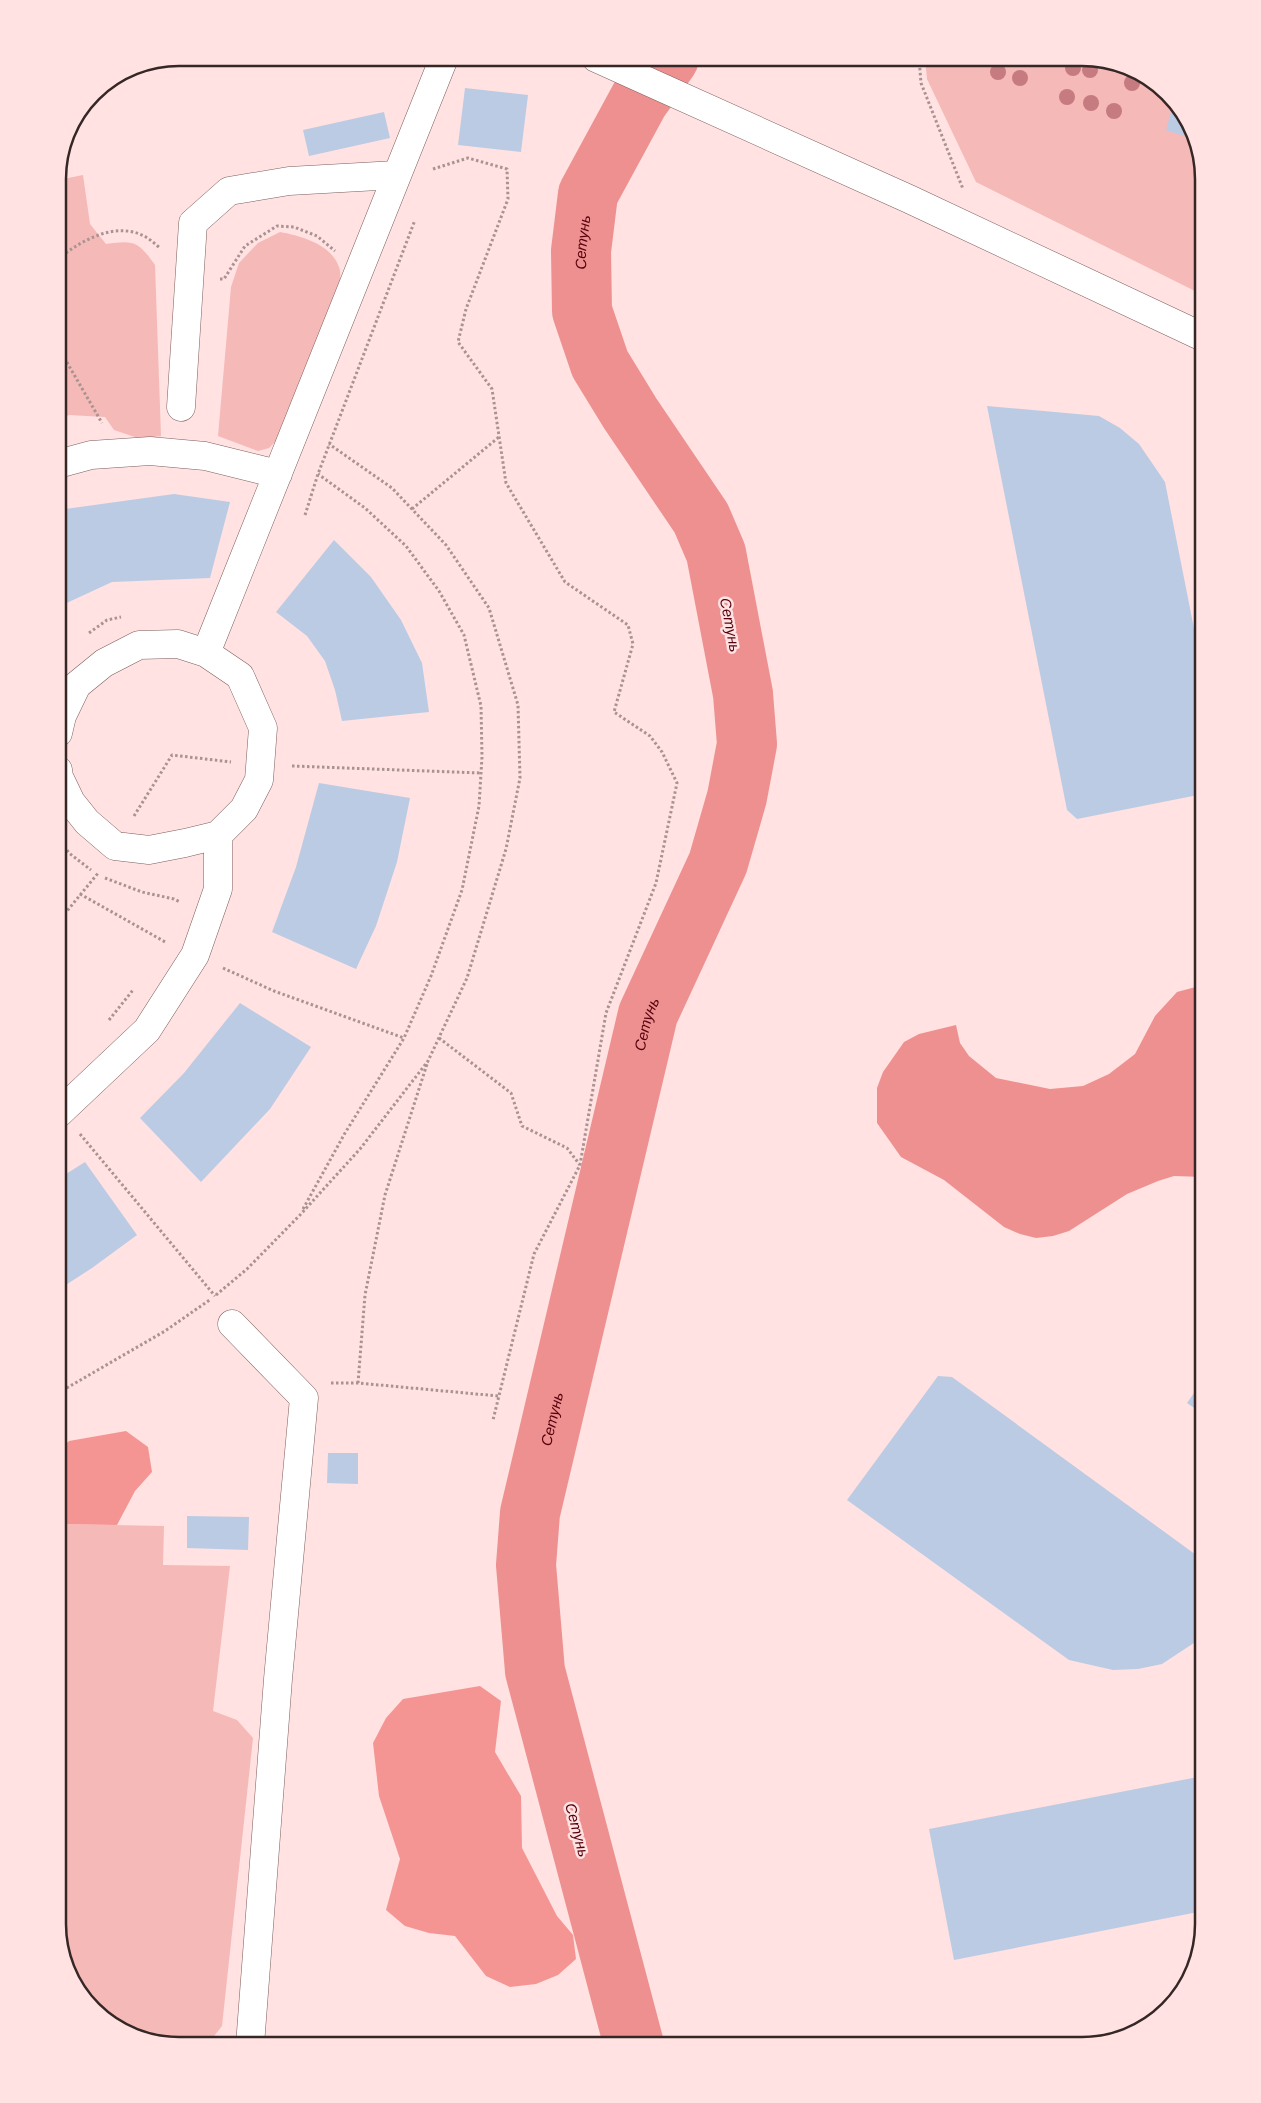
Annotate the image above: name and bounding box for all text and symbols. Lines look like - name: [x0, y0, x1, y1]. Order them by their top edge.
- water label: Сетунь: [572, 214, 594, 270]
- water label: Сетунь: [716, 596, 744, 654]
- water label: Сетунь: [631, 994, 663, 1053]
- water label: Сетунь: [537, 1390, 567, 1448]
- water label: Сетунь: [561, 1801, 593, 1859]

